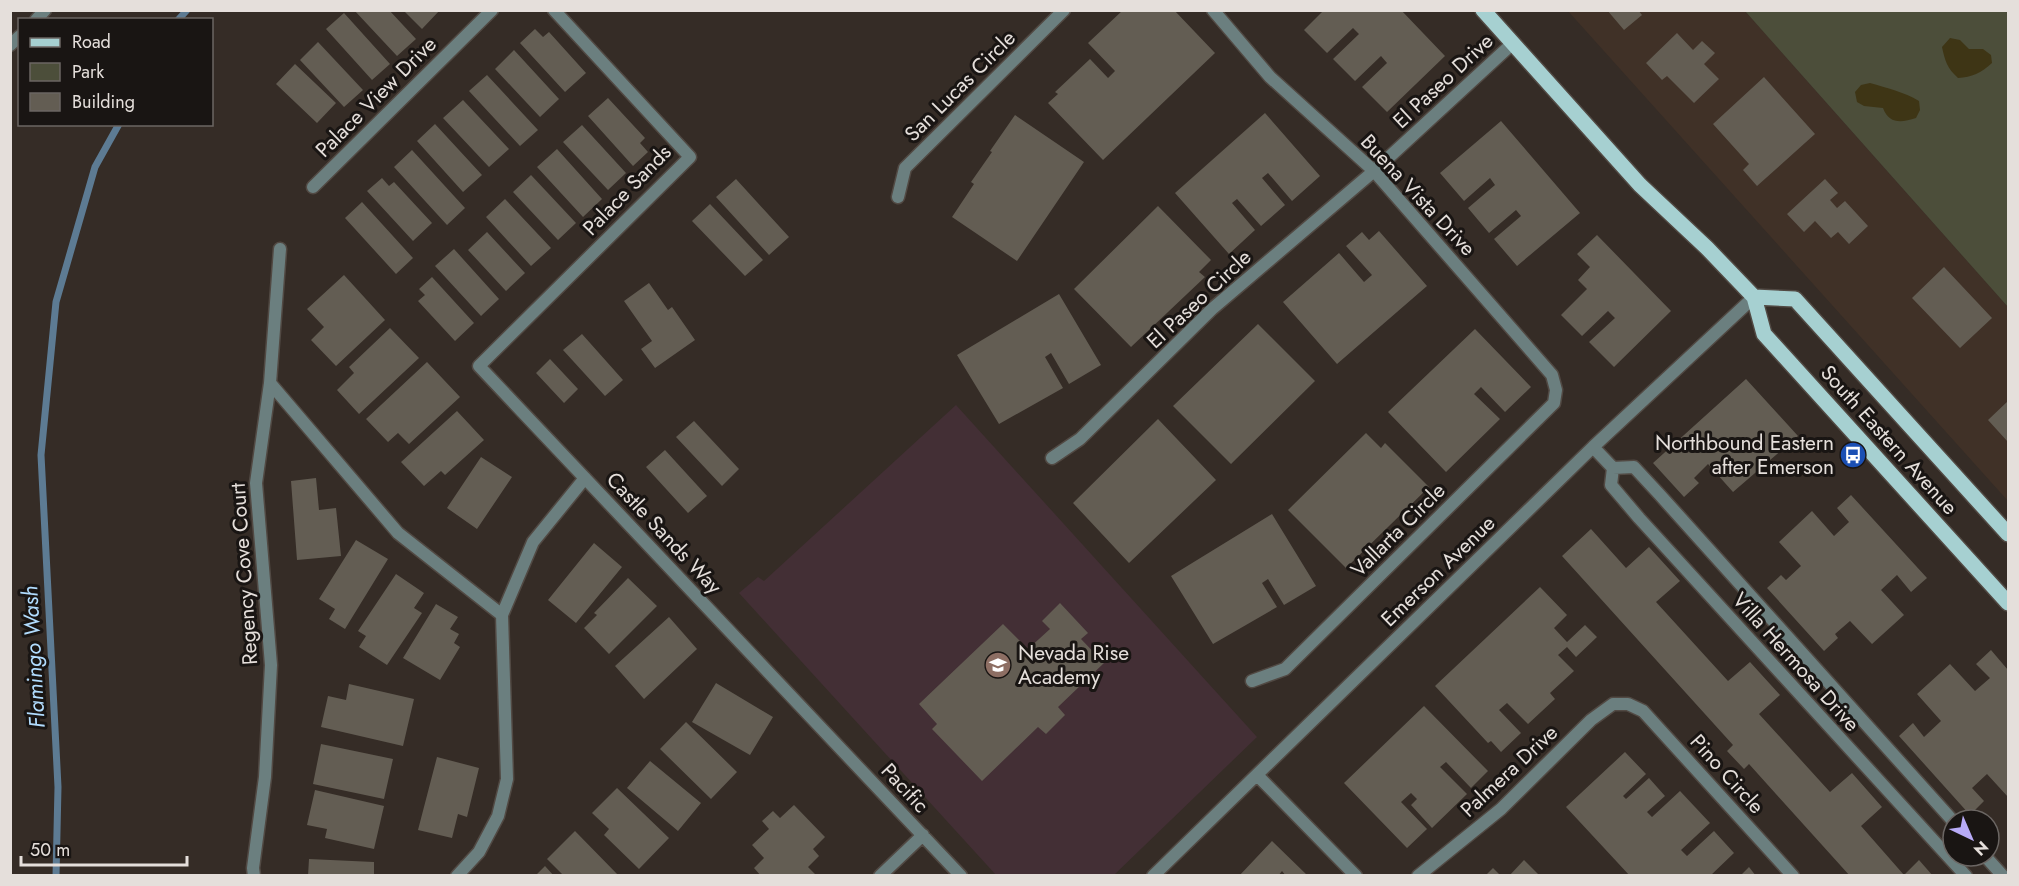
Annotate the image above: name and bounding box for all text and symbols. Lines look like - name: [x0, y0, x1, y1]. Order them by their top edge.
- legend: [18, 18, 213, 126]
- street label: San Lucas Circle: [898, 24, 1022, 148]
- street label: El Paseo Drive: [1386, 26, 1500, 135]
- text: Road: [72, 29, 111, 55]
- street label: Palace View Drive: [309, 30, 443, 164]
- text: Park: [72, 59, 104, 85]
- text: Building: [72, 89, 135, 115]
- street label: Buena Vista Drive: [1354, 127, 1483, 263]
- street label: Palace Sands: [576, 138, 678, 242]
- street label: El Paseo Circle: [1140, 243, 1258, 355]
- street label: South Eastern Avenue: [1814, 359, 1965, 522]
- place label: Northbound Eastern after Emerson: [1655, 428, 1834, 482]
- bus stop icon: Northbound Eastern after Emerson: [1838, 440, 1868, 470]
- street label: Castle Sands Way: [599, 465, 729, 601]
- street label: Vallarta Circle: [1344, 476, 1452, 584]
- street label: Regency Cove Court: [223, 482, 265, 666]
- street label: Emerson Avenue: [1374, 508, 1502, 633]
- water label: Flamingo Wash: [13, 585, 53, 729]
- street label: Villa Hermosa Drive: [1725, 586, 1867, 738]
- place label: Nevada Rise Academy: [1018, 638, 1129, 692]
- school or university icon: Nevada Rise Academy: [983, 650, 1013, 680]
- street label: Palmera Drive: [1454, 718, 1564, 824]
- street label: Pino Circle: [1683, 727, 1771, 821]
- street label: Pacific: [874, 757, 936, 819]
- north arrow: [1941, 808, 2001, 868]
- scale bar: [21, 829, 188, 867]
- text: N: [1969, 836, 1994, 861]
- text: 50 m: [30, 837, 70, 863]

